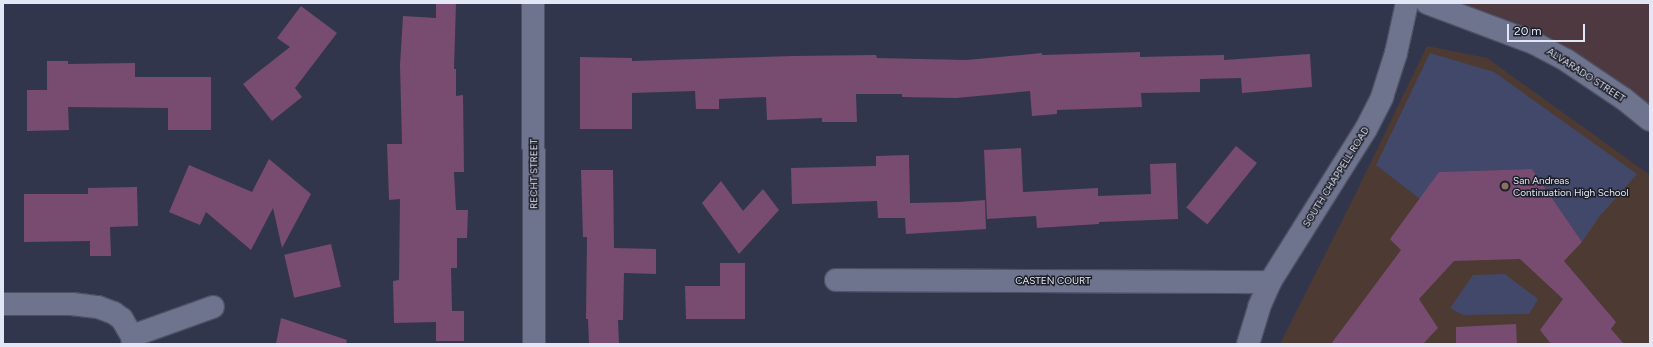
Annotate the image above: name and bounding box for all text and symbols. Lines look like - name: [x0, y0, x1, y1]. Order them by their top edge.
- scale bar: [1509, 16, 1587, 42]
- text: 20 m: [1514, 24, 1542, 38]
- street label: ALVARADO STREET: [1545, 45, 1627, 105]
- street label: SOUTH CHAPPELL ROAD: [1300, 125, 1372, 229]
- street label: RECHT STREET: [528, 139, 540, 209]
- place label: San Andreas Continuation High School: [1513, 174, 1629, 198]
- marker: San Andreas Continuation High School: [1500, 181, 1510, 191]
- street label: CASTEN COURT: [1015, 275, 1091, 287]

